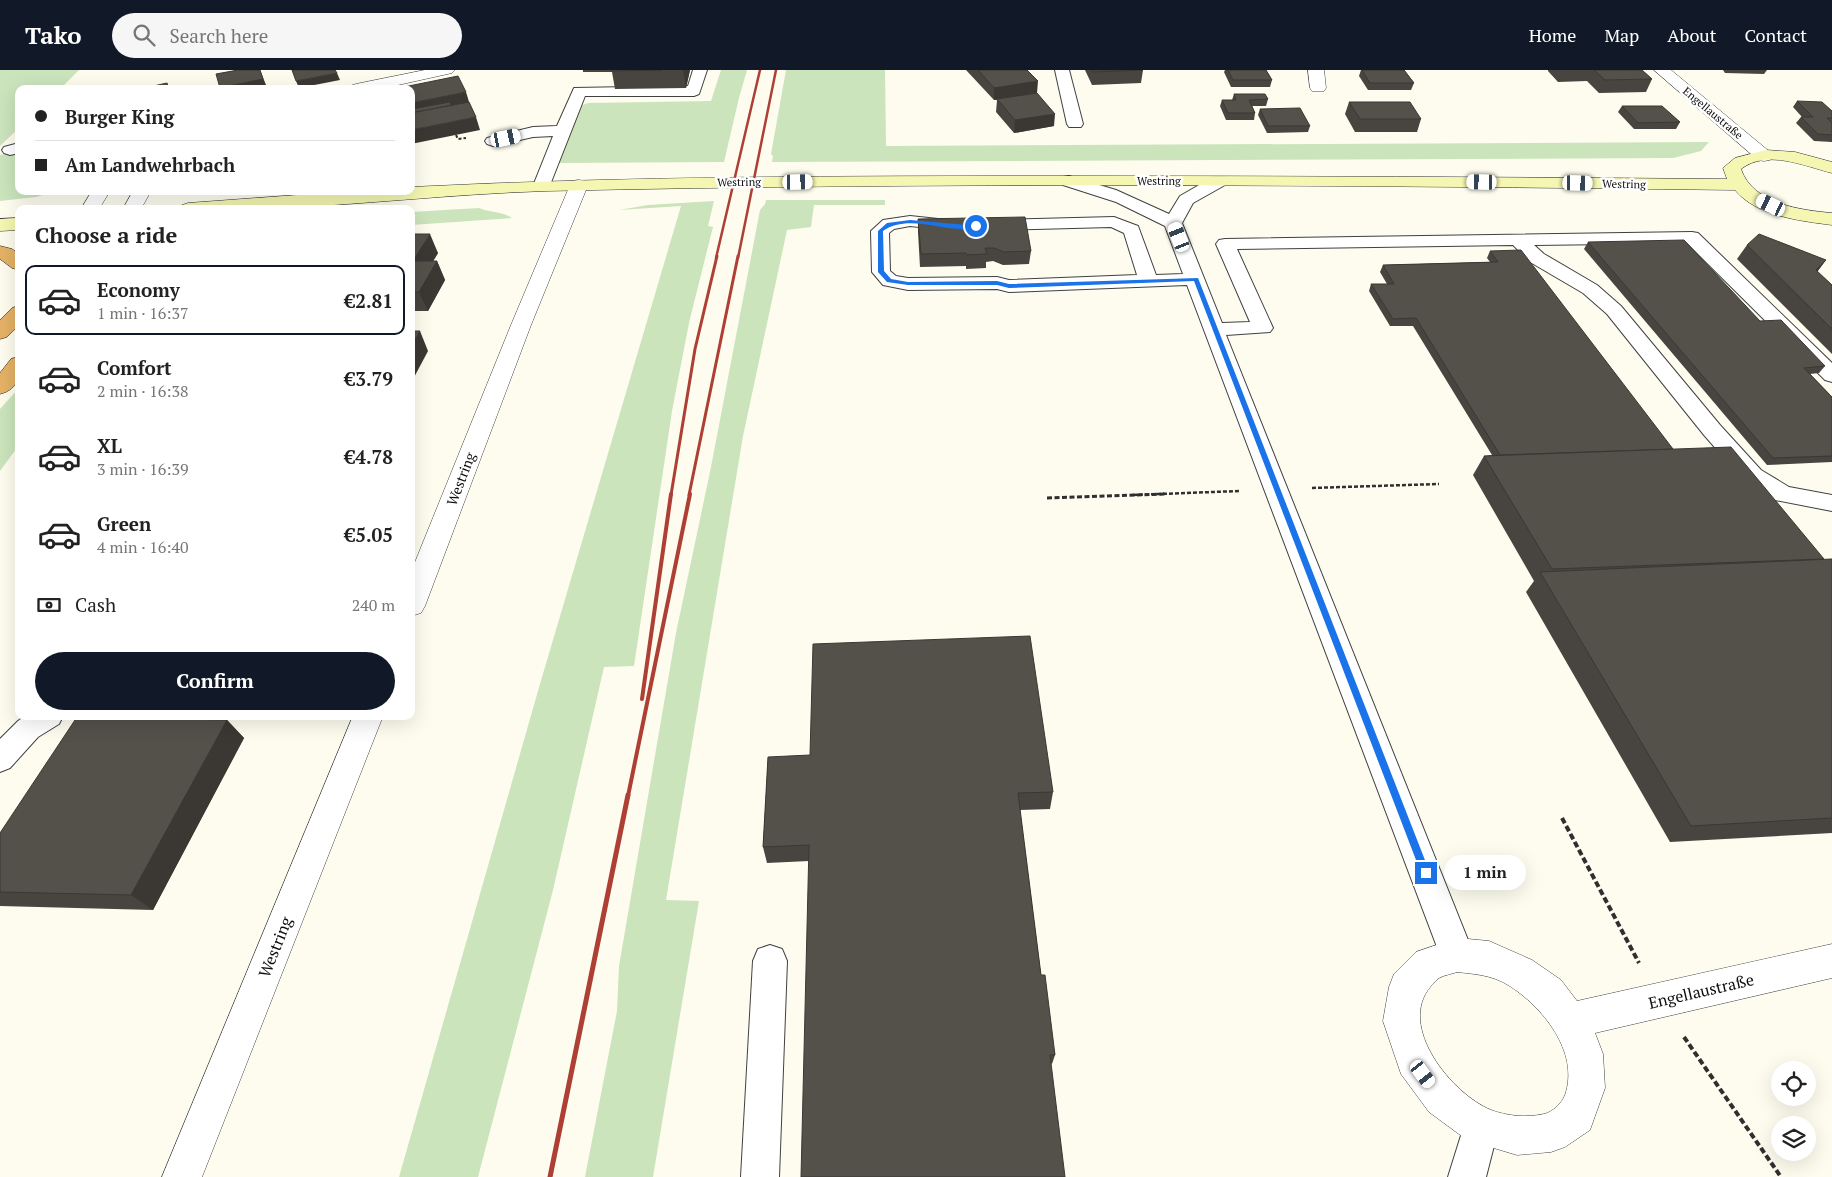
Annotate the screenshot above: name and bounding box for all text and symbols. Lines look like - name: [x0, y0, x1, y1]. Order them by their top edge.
- search box: [112, 13, 462, 58]
- text: Tako: [25, 19, 82, 51]
- icon: search: [130, 21, 158, 49]
- text: Search here: [170, 23, 268, 48]
- text: Home: [1529, 23, 1576, 47]
- text: Map: [1604, 23, 1639, 47]
- text: About: [1667, 23, 1716, 47]
- text: Contact: [1744, 23, 1807, 47]
- street label: Engellaustraße: [1680, 84, 1746, 142]
- text: Burger King: [65, 104, 174, 129]
- car: [489, 128, 522, 148]
- text: Am Landwehrbach: [65, 152, 235, 177]
- car: [782, 174, 813, 190]
- street label: Westring: [1137, 174, 1181, 188]
- car: [1466, 174, 1497, 190]
- street label: Westring: [717, 175, 761, 189]
- car: [1562, 175, 1593, 191]
- street label: Westring: [1602, 177, 1646, 191]
- car: [1754, 192, 1787, 218]
- route start: [965, 215, 987, 237]
- text: Choose a ride: [35, 220, 177, 249]
- car: [1166, 220, 1191, 254]
- text: Economy: [97, 277, 180, 302]
- icon: car: [37, 278, 82, 323]
- text: €2.81: [344, 288, 393, 313]
- text: 1 min · 16:37: [97, 302, 189, 324]
- text: Comfort: [97, 355, 172, 380]
- icon: car: [37, 356, 82, 401]
- text: €3.79: [344, 366, 393, 391]
- text: 2 min · 16:38: [97, 380, 189, 402]
- text: XL: [97, 433, 122, 458]
- icon: car: [37, 434, 82, 479]
- text: €4.78: [344, 444, 393, 469]
- street label: Westring: [442, 449, 480, 508]
- text: 3 min · 16:39: [97, 458, 189, 480]
- text: Green: [97, 511, 151, 536]
- icon: car: [37, 512, 82, 557]
- text: €5.05: [344, 522, 393, 547]
- text: 4 min · 16:40: [97, 536, 189, 558]
- icon: cash: [35, 591, 63, 619]
- text: Cash: [75, 592, 116, 617]
- text: 240 m: [352, 594, 395, 616]
- button: Confirm: [35, 652, 395, 710]
- callout: 1 min: [1444, 856, 1526, 890]
- text: 1 min: [1463, 861, 1507, 883]
- route end: [1415, 862, 1437, 884]
- street label: Westring: [253, 913, 297, 981]
- street label: Engellaustraße: [1646, 968, 1756, 1014]
- car: [1407, 1058, 1438, 1090]
- map controls: [1771, 1061, 1816, 1161]
- button: locate: [1771, 1061, 1816, 1106]
- button: layers: [1771, 1116, 1816, 1161]

